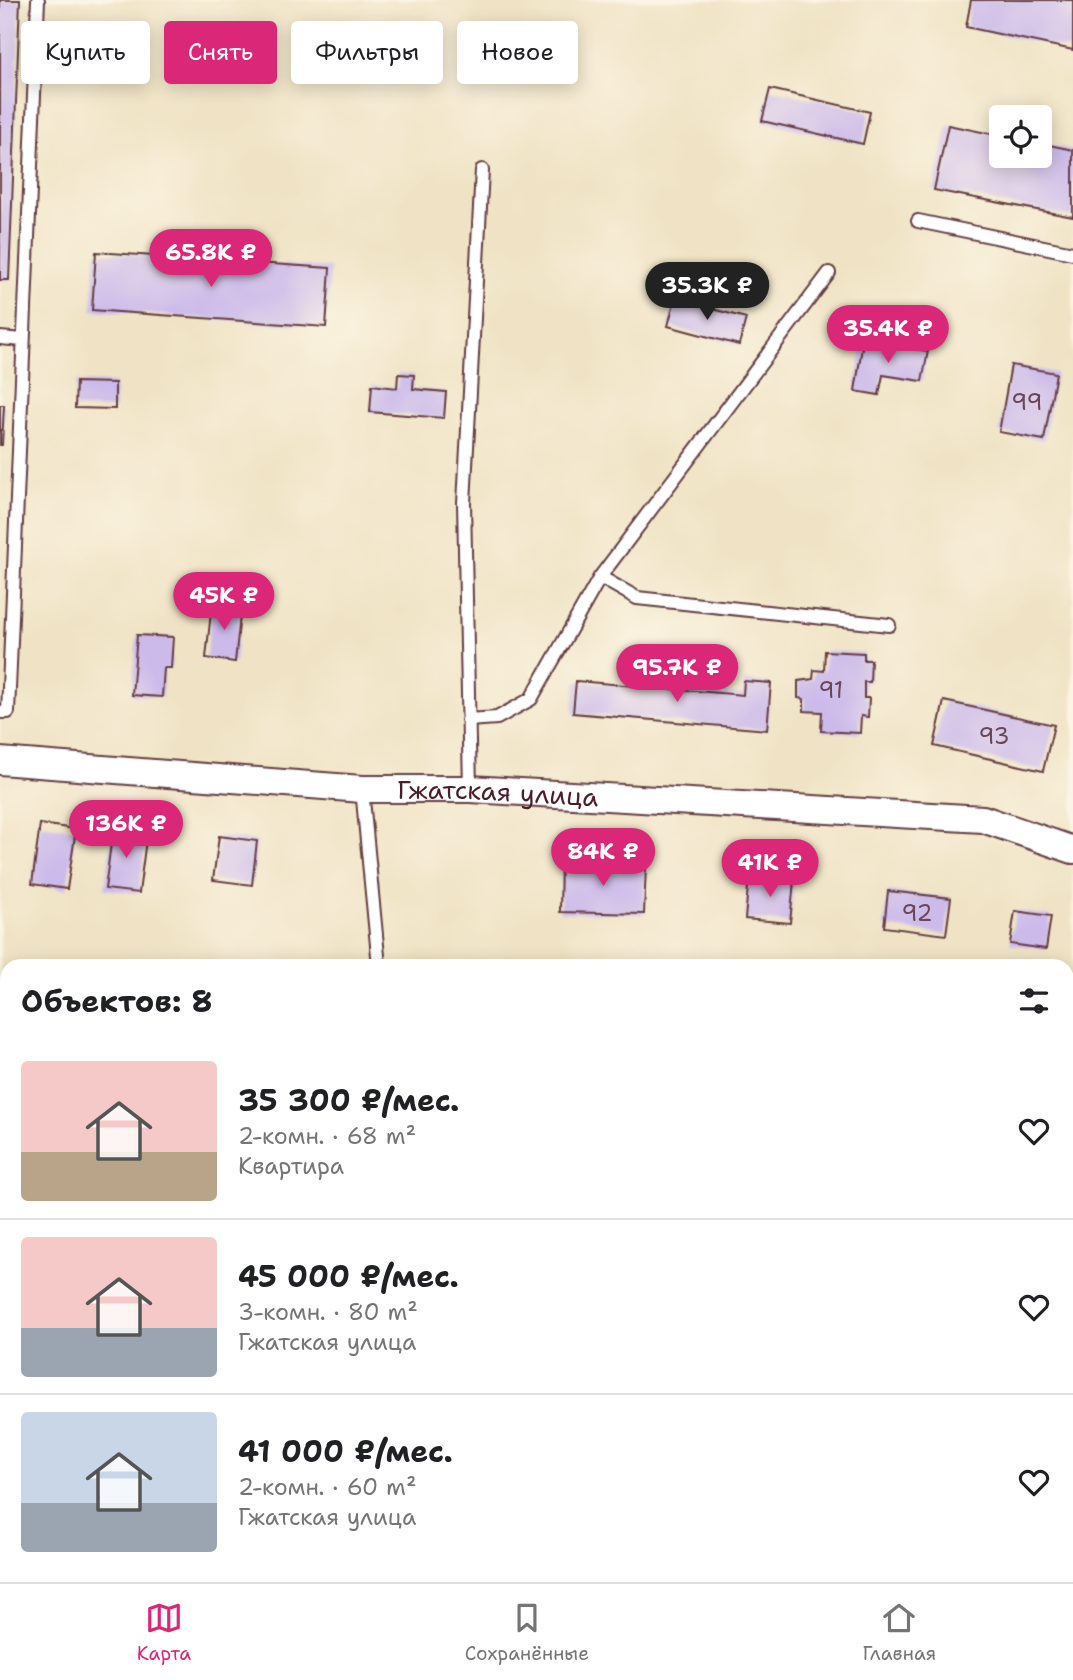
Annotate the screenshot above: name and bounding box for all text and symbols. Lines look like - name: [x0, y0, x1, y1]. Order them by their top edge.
- chip: Купить: [21, 21, 150, 84]
- chip: Снять: [164, 21, 277, 84]
- chip: Фильтры: [291, 21, 443, 84]
- chip: Новое: [457, 21, 578, 84]
- map controls: [989, 105, 1052, 168]
- button: locate: [989, 105, 1052, 168]
- pin: 65.8K ₽: [146, 230, 276, 289]
- text: 65.8K ₽: [165, 237, 257, 267]
- pin: 35.3K ₽: [642, 262, 772, 322]
- text: 35.3K ₽: [661, 270, 753, 300]
- pin: 35.4K ₽: [823, 306, 953, 365]
- text: 35.4K ₽: [843, 313, 933, 343]
- house number: 99: [1011, 387, 1043, 417]
- pin: 45K ₽: [175, 572, 273, 632]
- text: 45K ₽: [189, 580, 259, 610]
- pin: 95.7K ₽: [612, 644, 742, 704]
- text: 95.7K ₽: [632, 652, 722, 682]
- house number: 91: [819, 675, 843, 705]
- house number: 93: [978, 721, 1010, 751]
- street label: Гжатская улица: [397, 771, 600, 814]
- pin: 136K ₽: [69, 800, 183, 860]
- text: 136K ₽: [85, 808, 167, 838]
- pin: 84K ₽: [554, 828, 652, 888]
- text: 84K ₽: [567, 836, 639, 866]
- pin: 41K ₽: [721, 839, 819, 899]
- text: 41K ₽: [738, 847, 802, 877]
- house number: 92: [901, 898, 933, 928]
- text: Объектов: 8: [21, 981, 213, 1022]
- icon: filters: [1015, 982, 1053, 1020]
- text: 35 300 ₽/мес.: [238, 1080, 459, 1121]
- icon: home: [77, 1089, 161, 1173]
- icon: heart: [1015, 1112, 1053, 1150]
- text: 2-комн. · 68 m²: [238, 1121, 416, 1151]
- text: Квартира: [238, 1151, 344, 1181]
- text: 45 000 ₽/мес.: [238, 1256, 459, 1297]
- icon: home: [77, 1265, 161, 1349]
- icon: heart: [1015, 1288, 1053, 1326]
- text: 3-комн. · 80 m²: [238, 1297, 418, 1327]
- text: Гжатская улица: [238, 1327, 416, 1357]
- text: 41 000 ₽/мес.: [238, 1431, 453, 1472]
- icon: home: [77, 1440, 161, 1524]
- icon: heart: [1015, 1463, 1053, 1501]
- text: 2-комн. · 60 m²: [238, 1472, 416, 1502]
- text: Гжатская улица: [238, 1502, 416, 1532]
- tab: Карта: [137, 1599, 191, 1666]
- tab: Сохранённые: [465, 1599, 589, 1666]
- tab: Главная: [863, 1599, 936, 1666]

